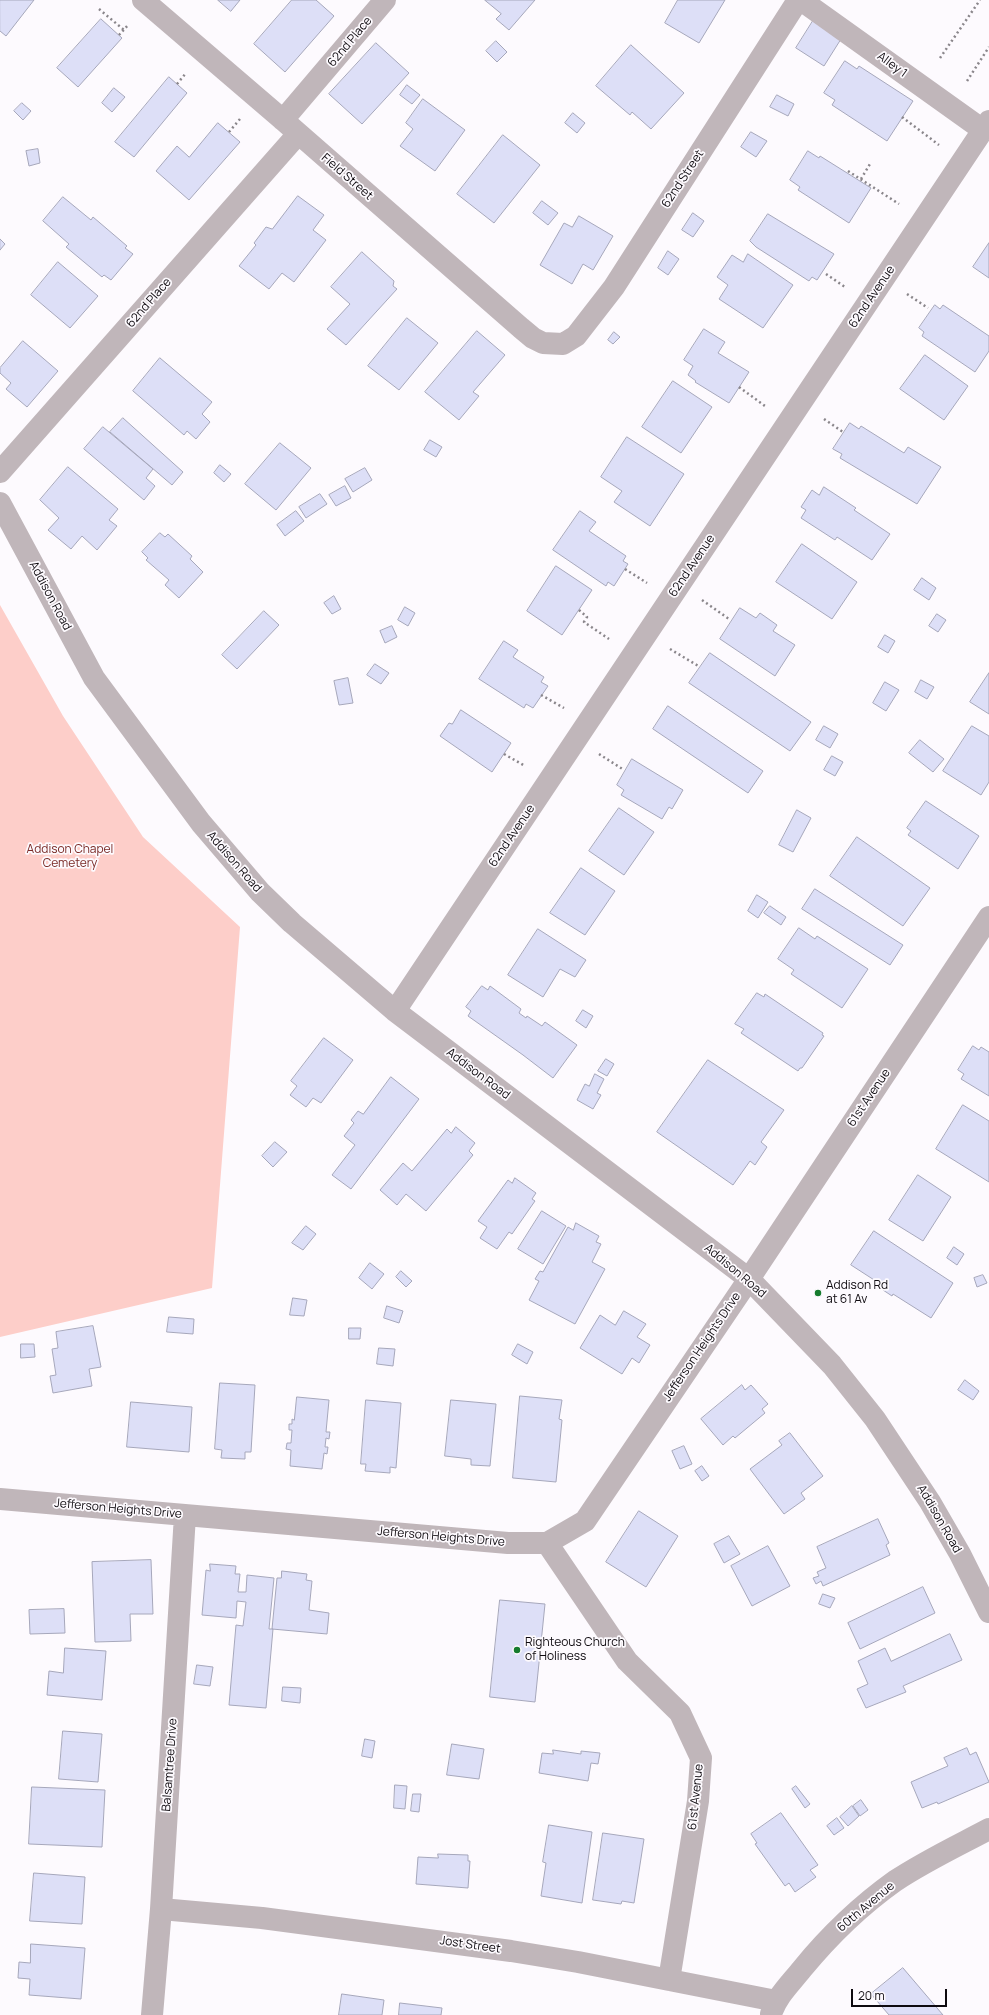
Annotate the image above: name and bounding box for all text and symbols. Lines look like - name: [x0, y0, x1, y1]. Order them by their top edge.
- street label: 62nd Place: [325, 14, 375, 70]
- street label: Alley 1: [874, 49, 910, 81]
- street label: 62nd Street: [659, 147, 707, 211]
- street label: Field Street: [318, 151, 376, 203]
- street label: 62nd Avenue: [846, 263, 898, 331]
- street label: 62nd Place: [124, 275, 174, 331]
- street label: 62nd Avenue: [666, 532, 718, 600]
- street label: Addison Road: [26, 559, 74, 633]
- street label: 62nd Avenue: [486, 802, 538, 870]
- street label: Addison Road: [204, 829, 264, 895]
- park label: Addison Chapel Cemetery: [27, 843, 113, 871]
- street label: Addison Road: [443, 1045, 513, 1103]
- street label: 61st Avenue: [844, 1066, 894, 1130]
- street label: Addison Road: [701, 1241, 769, 1301]
- place label: Addison Rd at 61 Av: [826, 1279, 888, 1307]
- marker: Addison Rd at 61 Av: [813, 1288, 823, 1298]
- street label: Jefferson Heights Drive: [660, 1290, 744, 1404]
- street label: Addison Road: [914, 1482, 964, 1556]
- street label: Jefferson Heights Drive: [54, 1496, 182, 1522]
- street label: Jefferson Heights Drive: [377, 1524, 505, 1550]
- place label: Righteous Church of Holiness: [525, 1636, 625, 1664]
- marker: Righteous Church of Holiness: [512, 1645, 522, 1655]
- street label: Balsamtree Drive: [160, 1718, 180, 1812]
- street label: 61st Avenue: [685, 1763, 707, 1831]
- street label: 60th Avenue: [834, 1879, 898, 1935]
- street label: Jost Street: [439, 1934, 501, 1956]
- scale bar: [853, 1981, 949, 2007]
- text: 20 m: [858, 1987, 885, 2004]

